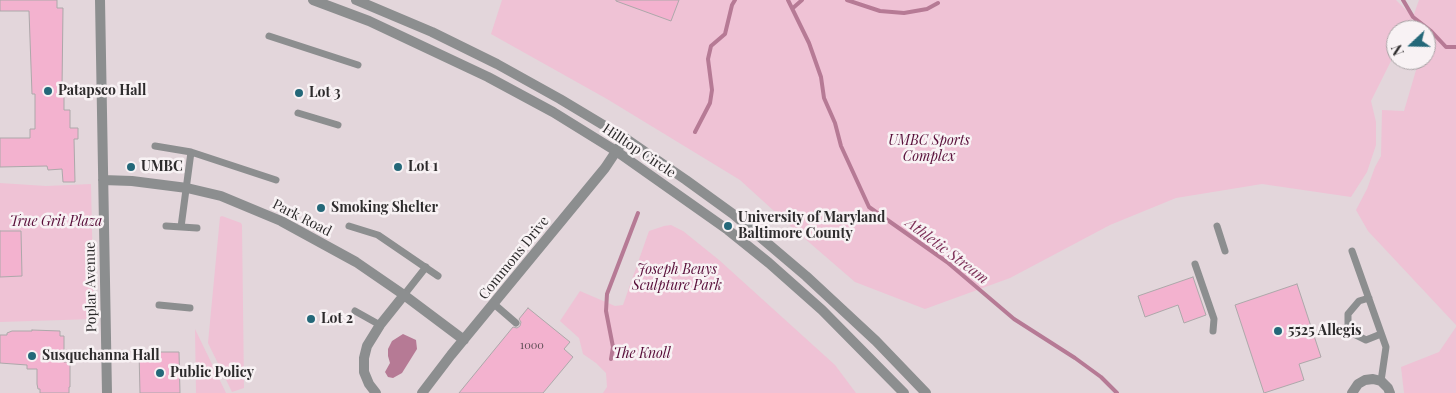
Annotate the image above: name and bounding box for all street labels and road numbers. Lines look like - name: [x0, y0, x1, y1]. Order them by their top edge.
- street label: Hilltop Circle: [599, 120, 679, 182]
- street label: Park Road: [270, 196, 334, 240]
- street label: Commons Drive: [475, 213, 553, 303]
- street label: Poplar Avenue: [82, 241, 100, 333]

